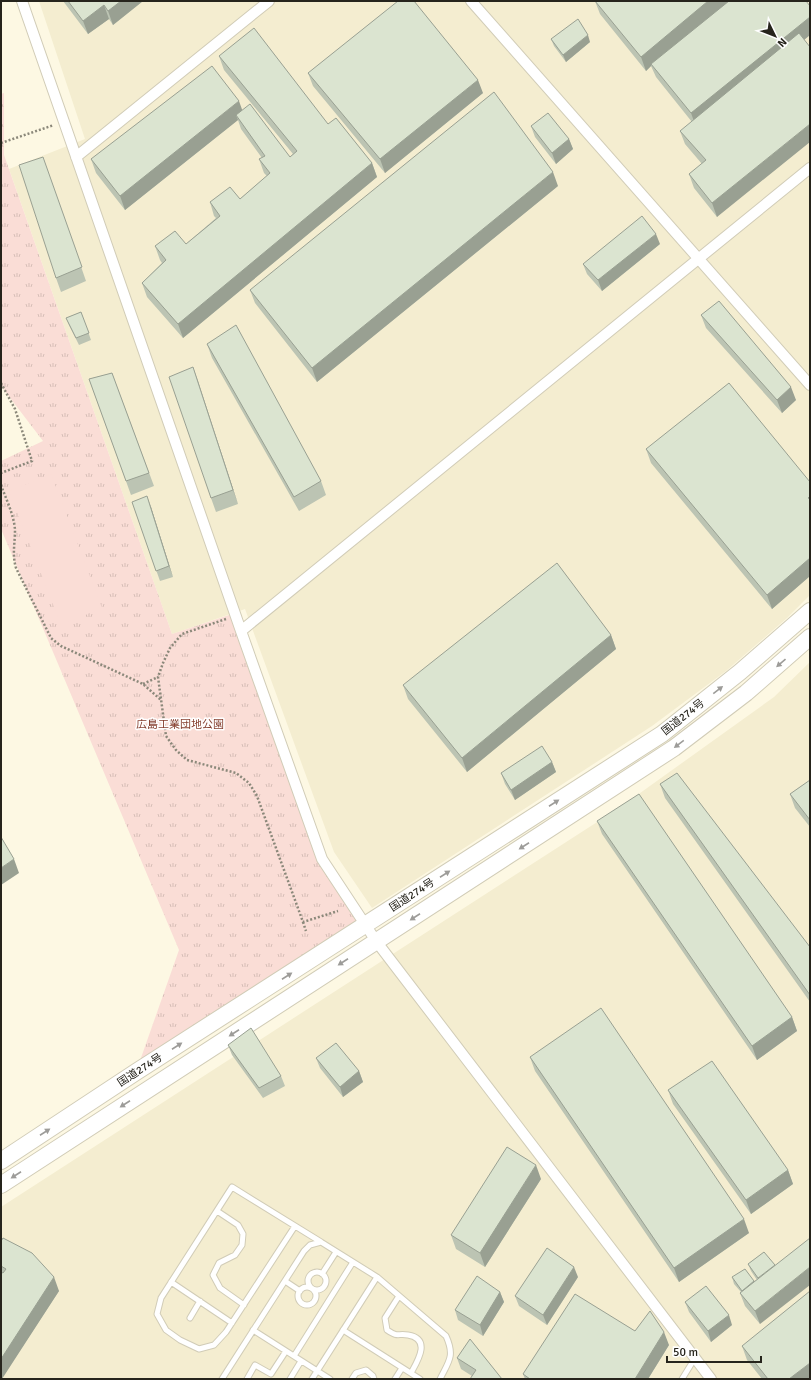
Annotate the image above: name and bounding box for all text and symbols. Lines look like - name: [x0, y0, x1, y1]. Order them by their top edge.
- north arrow: [755, 16, 795, 56]
- text: N: [775, 35, 789, 50]
- one-way arrow: [776, 658, 785, 667]
- one-way arrow: [713, 685, 724, 694]
- street label: 国道274号: [659, 696, 707, 738]
- park label: 広島工業団地公園: [136, 718, 224, 731]
- one-way arrow: [674, 740, 685, 748]
- one-way arrow: [549, 799, 559, 807]
- one-way arrow: [518, 842, 529, 850]
- one-way arrow: [439, 870, 451, 877]
- street label: 国道274号: [387, 876, 437, 914]
- one-way arrow: [409, 913, 420, 920]
- one-way arrow: [338, 958, 348, 966]
- one-way arrow: [281, 972, 293, 979]
- one-way arrow: [228, 1029, 240, 1036]
- one-way arrow: [172, 1042, 183, 1049]
- street label: 国道274号: [115, 1051, 165, 1089]
- one-way arrow: [119, 1100, 131, 1107]
- one-way arrow: [40, 1128, 50, 1136]
- one-way arrow: [10, 1171, 22, 1178]
- scale bar: [667, 1338, 761, 1364]
- text: 50 m: [673, 1345, 698, 1360]

